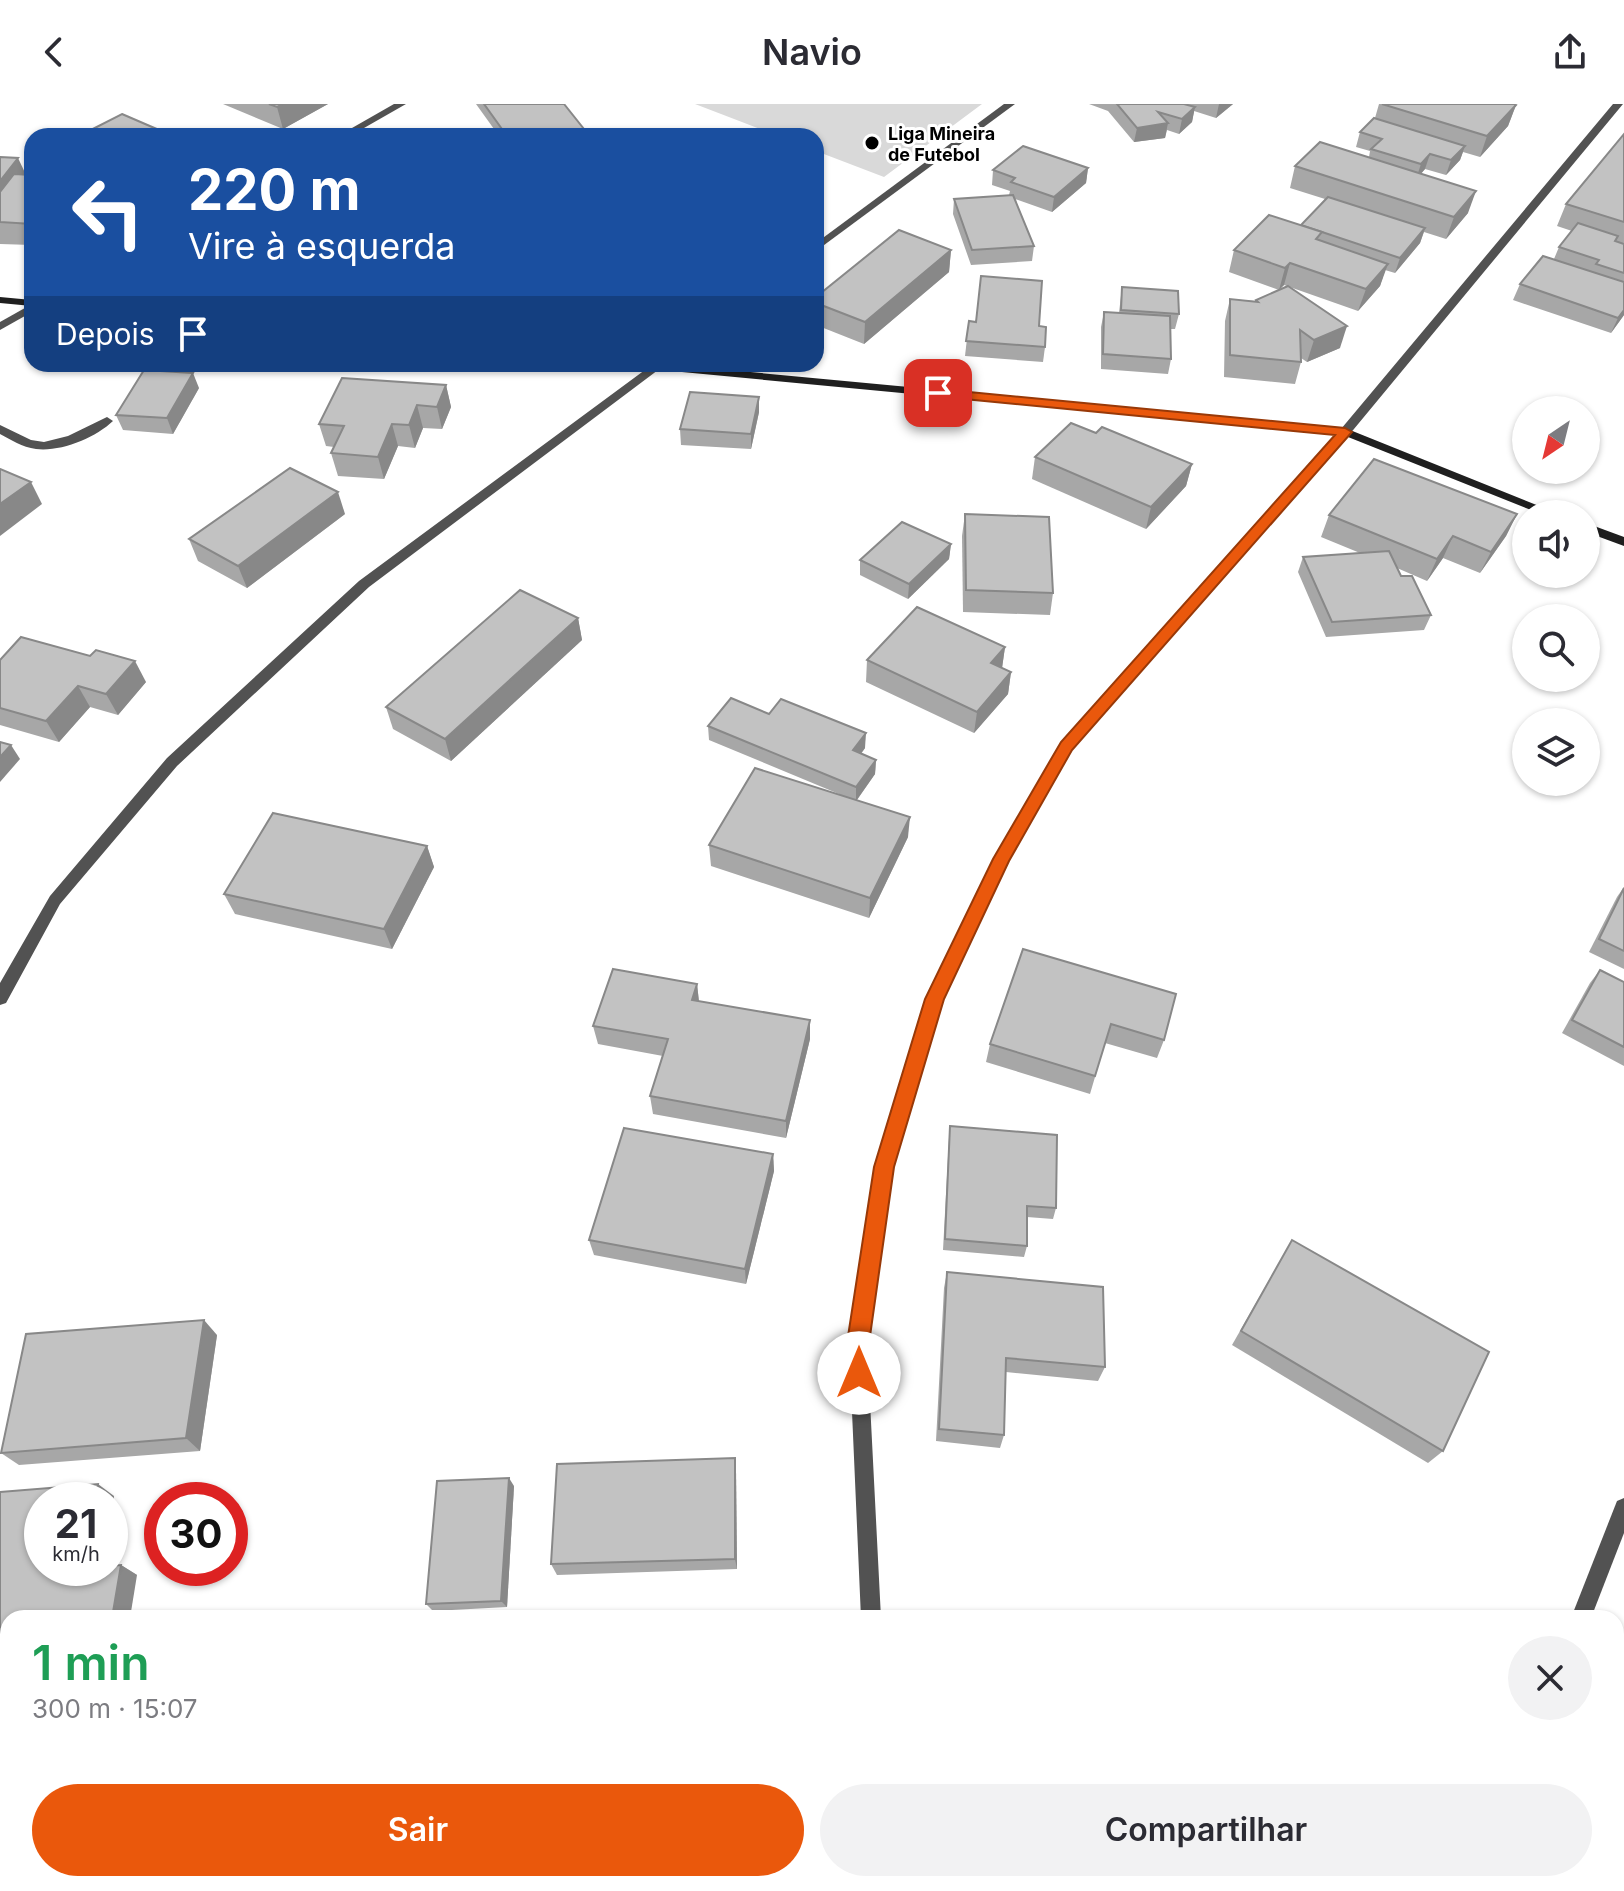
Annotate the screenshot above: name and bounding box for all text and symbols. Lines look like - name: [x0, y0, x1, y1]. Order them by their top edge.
- icon: back: [32, 30, 76, 74]
- text: Navio: [762, 30, 862, 74]
- icon: share: [1548, 30, 1592, 74]
- place label: Liga Mineira de Futebol: [888, 123, 995, 165]
- marker: Liga Mineira de Futebol: [863, 134, 881, 152]
- text: 220 m: [188, 156, 361, 224]
- icon: left: [56, 160, 160, 264]
- text: Vire à esquerda: [188, 224, 456, 268]
- icon: arrive: [171, 312, 215, 356]
- text: Depois: [56, 316, 155, 352]
- pin: [904, 359, 972, 427]
- icon: arrive: [916, 371, 960, 415]
- north arrow: [1512, 396, 1600, 484]
- map controls: [1512, 396, 1600, 796]
- button: sound: [1512, 500, 1600, 588]
- button: search: [1512, 604, 1600, 692]
- button: layers: [1512, 708, 1600, 796]
- position arrow: [817, 1331, 901, 1415]
- speed limit sign: 30: [144, 1482, 248, 1586]
- text: 21: [55, 1499, 97, 1548]
- text: km/h: [52, 1542, 100, 1566]
- text: 1 min: [32, 1633, 150, 1692]
- button: close: [1508, 1636, 1592, 1720]
- text: 300 m · 15:07: [32, 1693, 198, 1724]
- button: Sair: [32, 1784, 804, 1876]
- button: Compartilhar: [820, 1784, 1592, 1876]

